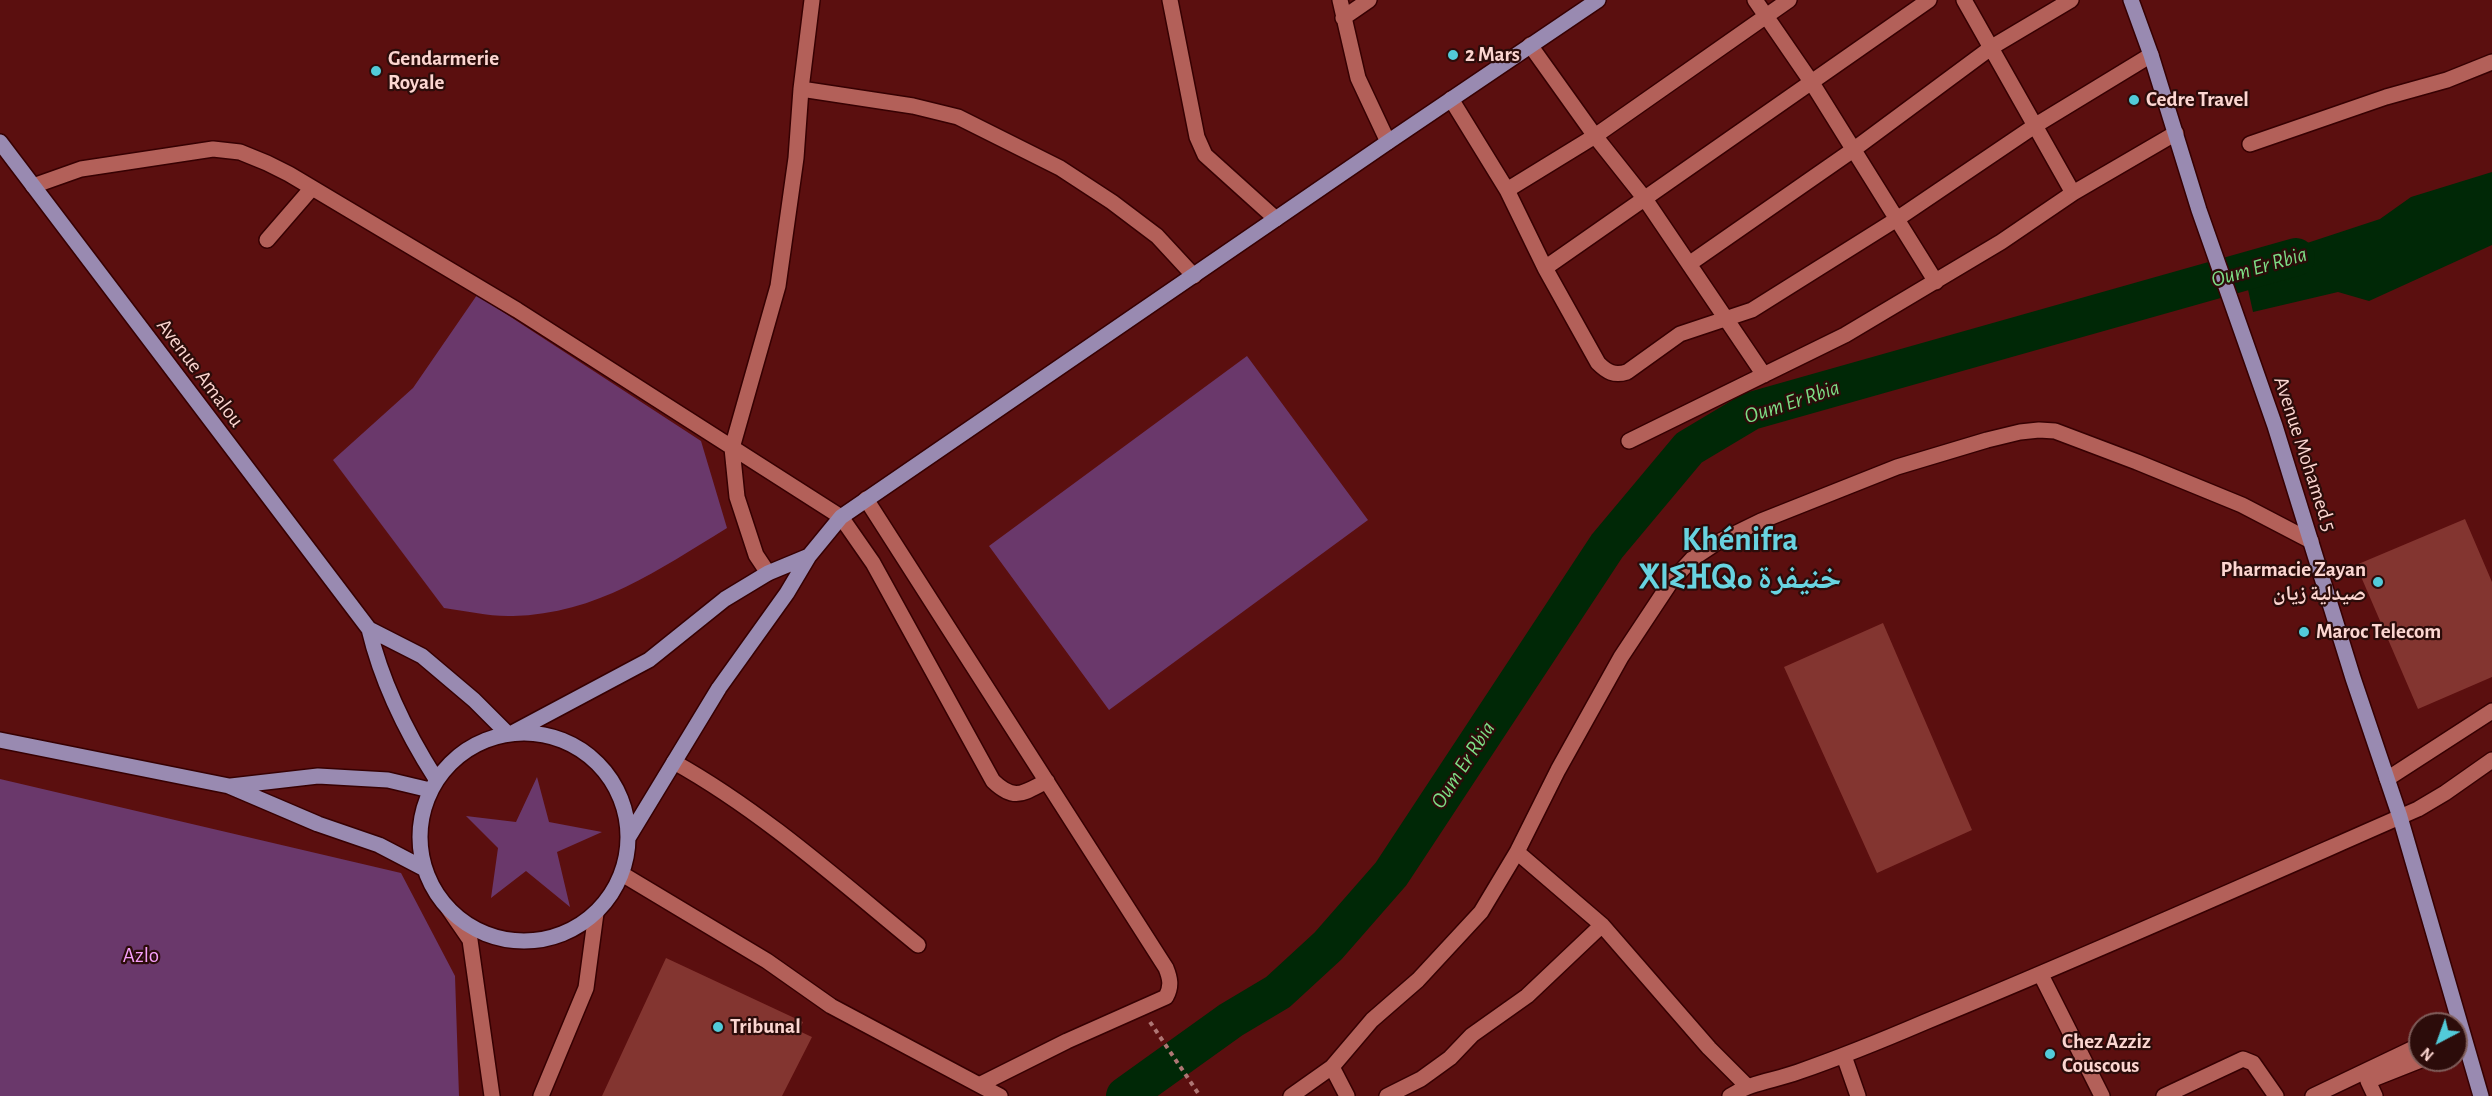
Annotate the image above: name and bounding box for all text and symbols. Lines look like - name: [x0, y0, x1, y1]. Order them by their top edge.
- place label: 2 Mars: [1465, 42, 1520, 68]
- place label: Gendarmerie Royale: [388, 46, 499, 96]
- marker: 2 Mars: [1446, 48, 1460, 62]
- marker: Gendarmerie Royale: [369, 64, 383, 78]
- place label: Cedre Travel: [2146, 87, 2249, 113]
- marker: Cedre Travel: [2127, 93, 2141, 107]
- water label: Oum Er Rbia: [2208, 241, 2310, 293]
- street label: Avenue Amalou: [151, 314, 249, 432]
- street label: Avenue Mohamed 5: [2268, 373, 2342, 535]
- water label: Oum Er Rbia: [1741, 374, 1843, 430]
- district label: Khénifra ⵅⵏⵉⴼⵕⴰ خنيفرة: [1639, 520, 1841, 598]
- place label: Pharmacie Zayan صيدلية زيان: [2221, 557, 2366, 607]
- marker: Pharmacie Zayan صيدلية زيان: [2371, 575, 2385, 589]
- place label: Maroc Telecom: [2316, 619, 2441, 645]
- marker: Maroc Telecom: [2297, 625, 2311, 639]
- water label: Oum Er Rbia: [1425, 716, 1501, 814]
- park label: Azlo: [123, 943, 159, 969]
- north arrow: [2408, 1012, 2468, 1072]
- place label: Tribunal: [730, 1014, 801, 1040]
- marker: Tribunal: [711, 1020, 725, 1034]
- place label: Chez Azziz Couscous: [2062, 1029, 2151, 1079]
- text: N: [2418, 1044, 2437, 1064]
- marker: Chez Azziz Couscous: [2043, 1047, 2057, 1061]

